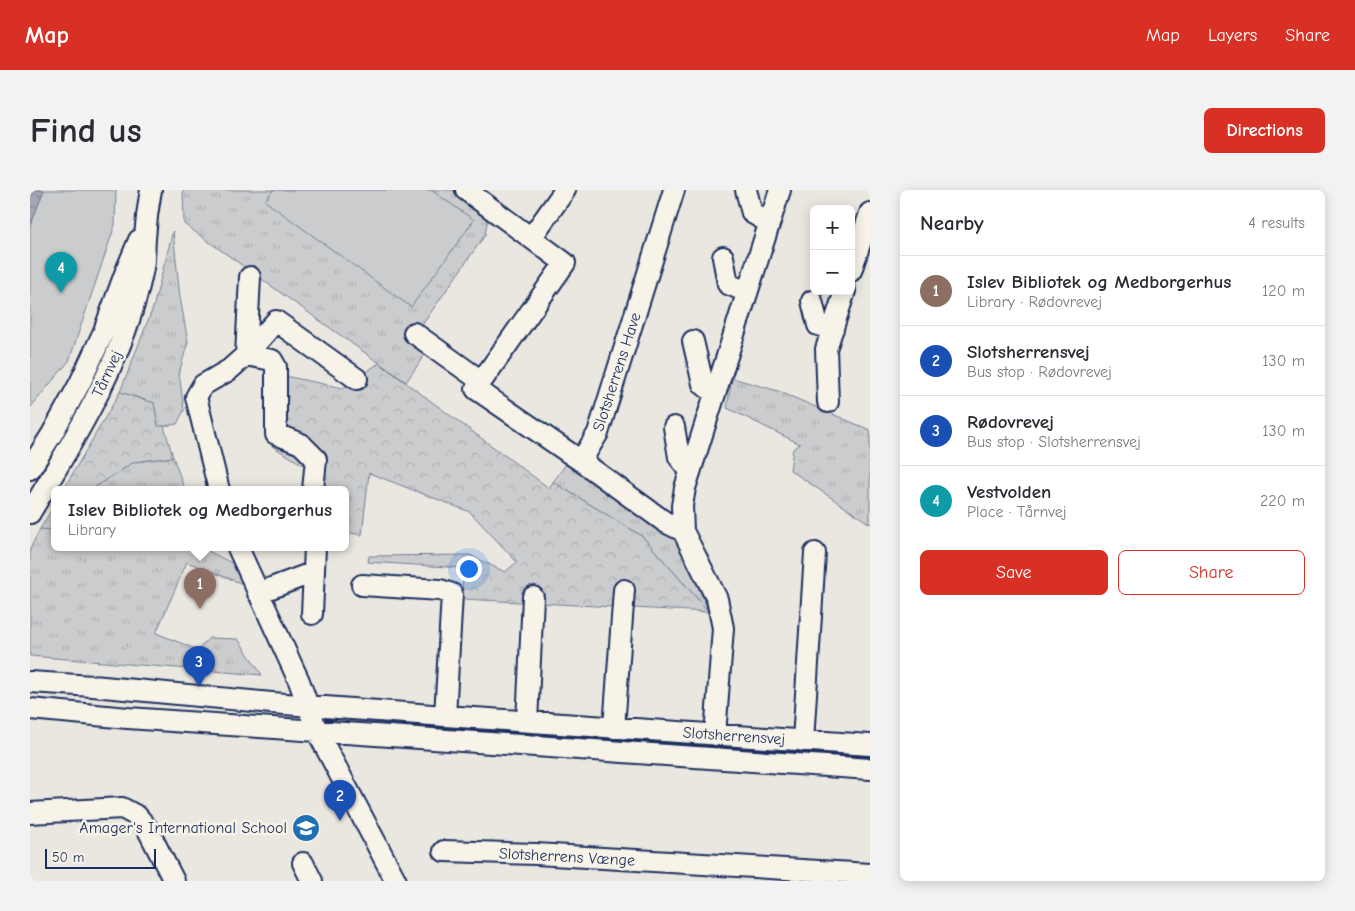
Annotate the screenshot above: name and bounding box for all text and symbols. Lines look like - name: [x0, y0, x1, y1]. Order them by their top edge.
- text: Map: [25, 21, 69, 49]
- text: Map: [1146, 25, 1180, 46]
- text: Layers: [1208, 25, 1257, 46]
- text: Share: [1285, 25, 1330, 46]
- button: Directions: [1204, 108, 1325, 153]
- text: Find us: [30, 110, 142, 151]
- map controls: [810, 205, 855, 295]
- button: +: [810, 205, 855, 250]
- text: Nearby: [920, 211, 984, 235]
- text: 4 results: [1248, 214, 1305, 232]
- button: −: [810, 250, 855, 295]
- pin: 4: [45, 252, 77, 293]
- text: Islev Bibliotek og Medborgerhus: [967, 271, 1231, 293]
- text: 1: [933, 282, 939, 300]
- text: 120 m: [1262, 282, 1305, 300]
- text: Library · Rødovrevej: [967, 293, 1102, 311]
- street label: Slotsherrens Have: [589, 310, 645, 434]
- text: Slotsherrensvej: [967, 341, 1090, 363]
- street label: Tårnvej: [88, 348, 126, 400]
- text: 2: [932, 352, 940, 370]
- text: 130 m: [1262, 352, 1305, 370]
- text: Bus stop · Rødovrevej: [967, 363, 1112, 381]
- text: Rødovrevej: [967, 411, 1054, 433]
- text: 3: [932, 422, 940, 440]
- text: 130 m: [1262, 422, 1305, 440]
- text: Bus stop · Slotsherrensvej: [967, 433, 1141, 451]
- text: Vestvolden: [967, 481, 1051, 503]
- popup: [51, 486, 349, 551]
- text: 4: [932, 492, 940, 510]
- text: 220 m: [1260, 492, 1305, 510]
- text: Islev Bibliotek og Medborgerhus: [68, 499, 332, 521]
- text: Place · Tårnvej: [967, 503, 1066, 521]
- text: Library: [68, 521, 116, 539]
- button: Save: [920, 550, 1108, 595]
- button: Share: [1118, 550, 1305, 595]
- your location: [456, 556, 482, 582]
- pin: 1: [184, 568, 216, 609]
- pin: 3: [183, 646, 215, 687]
- street label: Slotsherrensvej: [682, 723, 786, 749]
- pin: 2: [324, 780, 356, 821]
- school or university icon: Amager's International School: [291, 813, 321, 843]
- place label: Amager's International School: [79, 819, 287, 837]
- street label: Slotsherrens Vænge: [499, 844, 635, 870]
- scale bar: [45, 846, 156, 869]
- text: 50 m: [52, 849, 84, 866]

